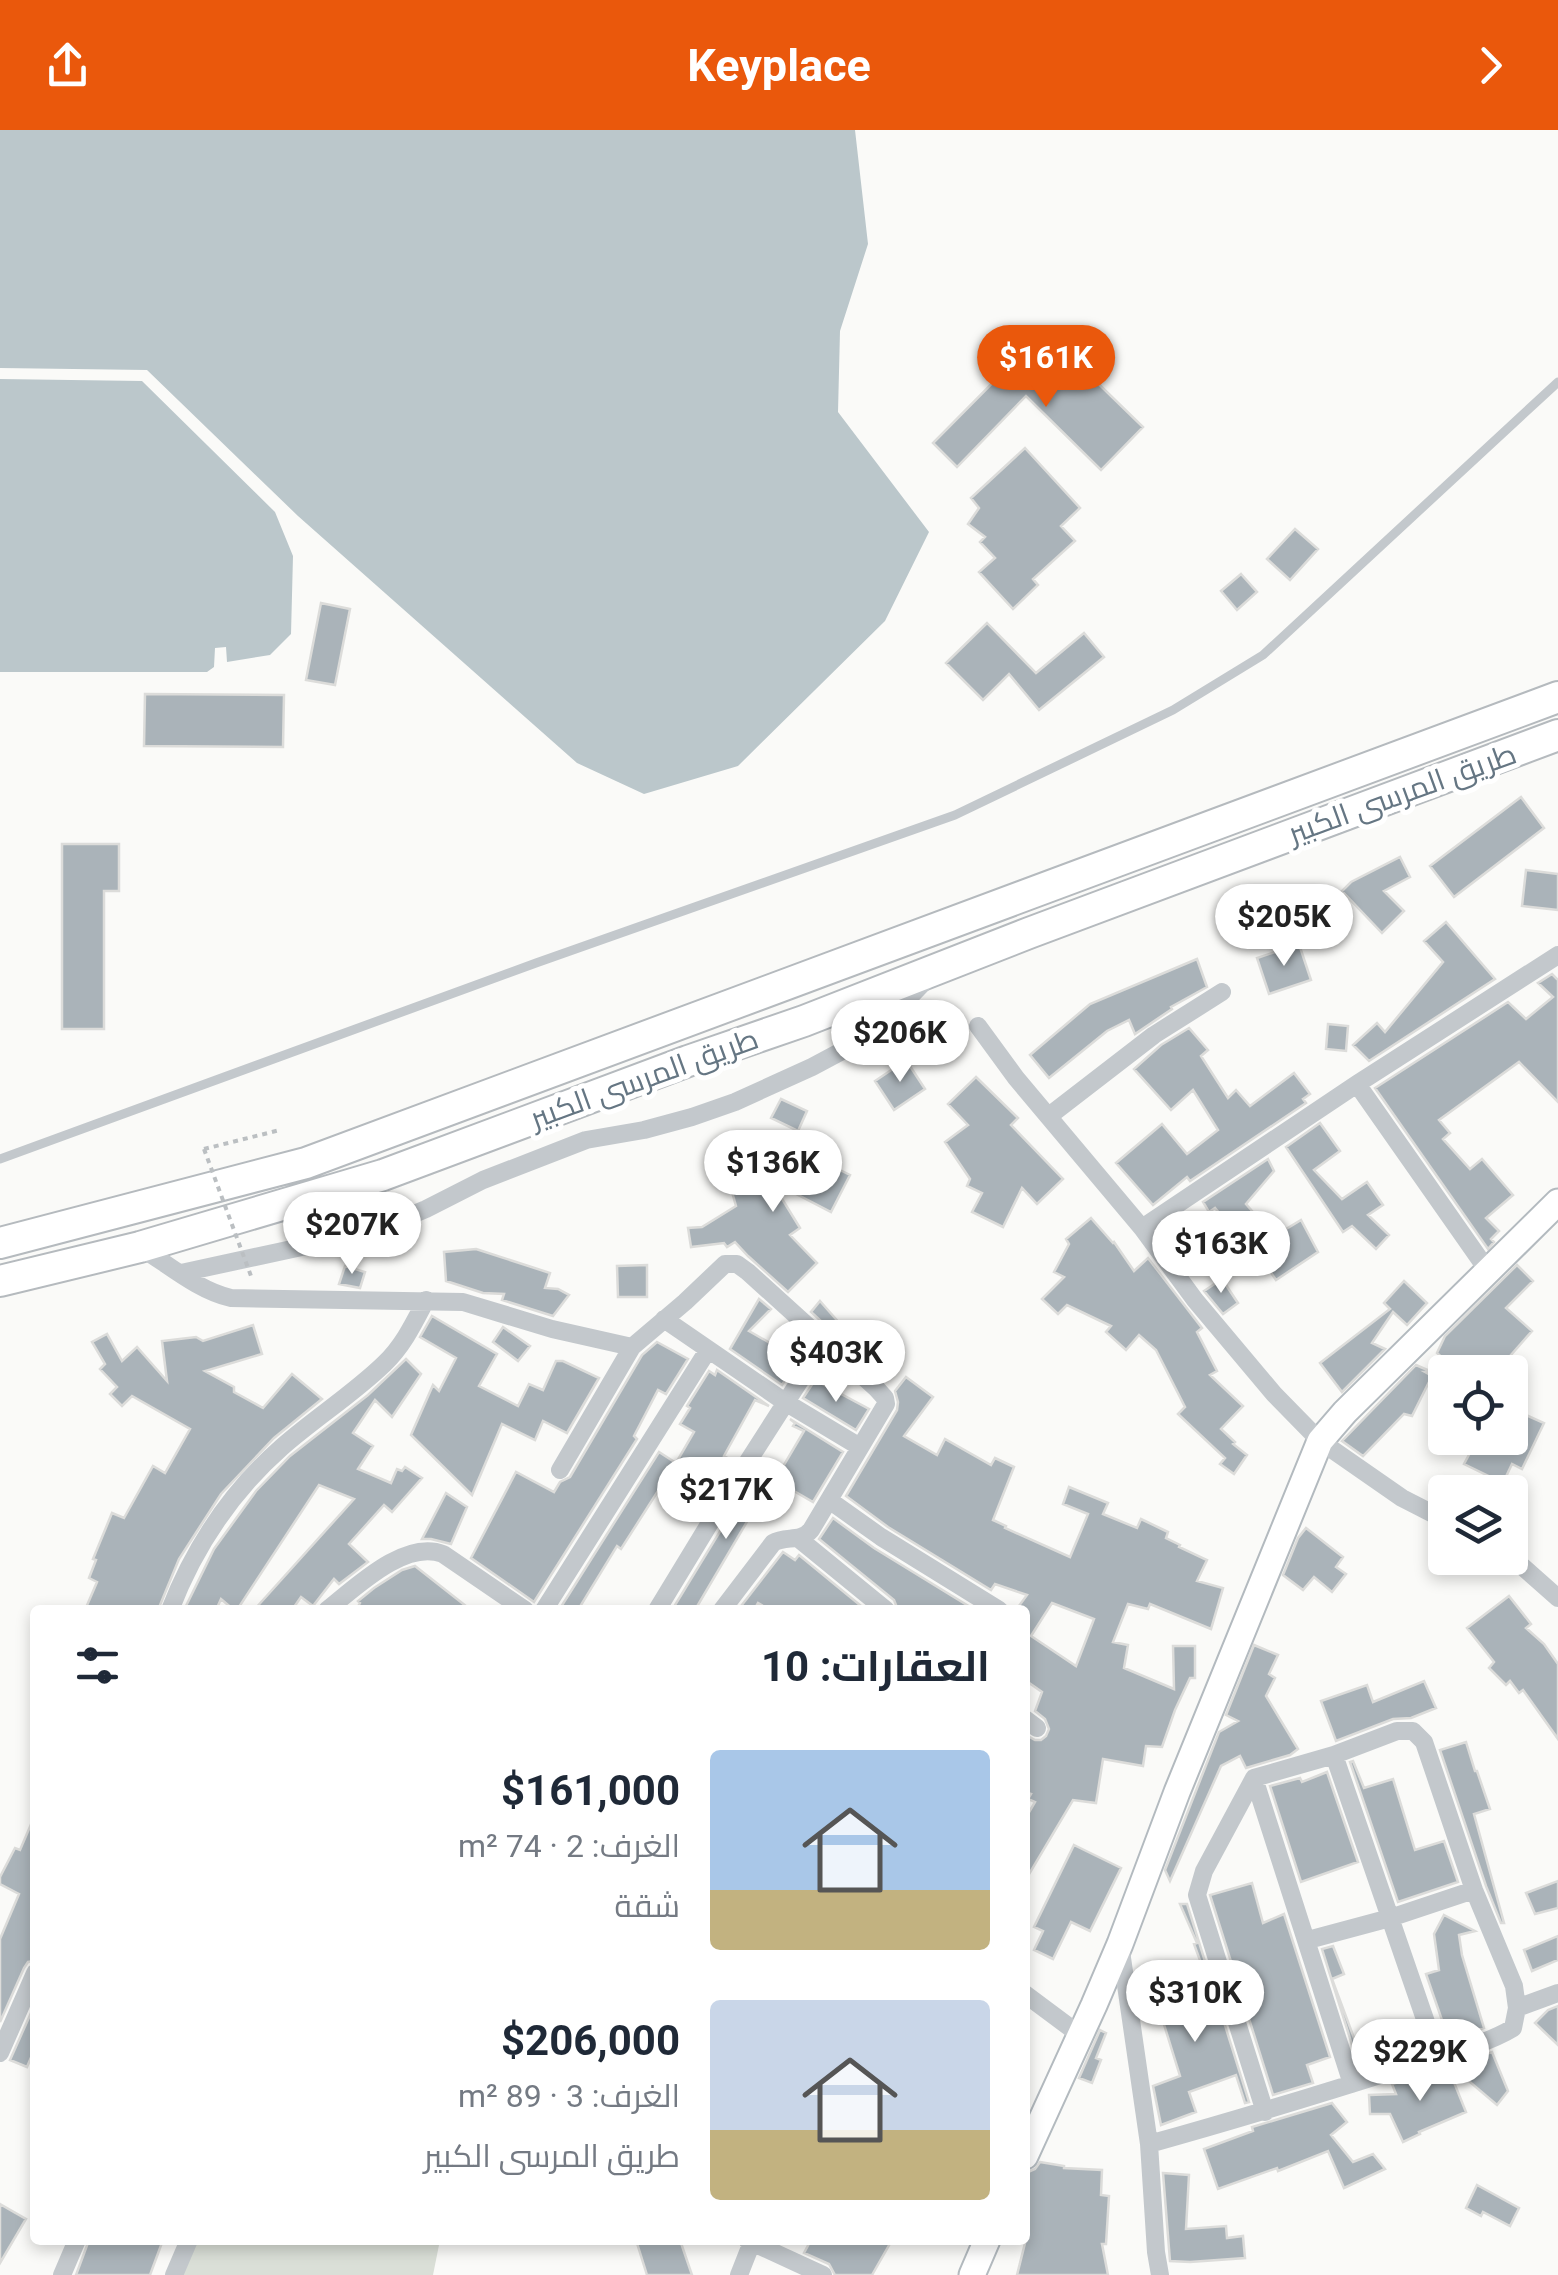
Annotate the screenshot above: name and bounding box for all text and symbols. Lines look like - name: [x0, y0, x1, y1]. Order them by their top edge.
- icon: share: [40, 38, 95, 93]
- icon: forward: [1463, 38, 1518, 93]
- text: Keyplace: [687, 39, 871, 92]
- pin: $161K: [976, 325, 1116, 410]
- text: $161K: [999, 338, 1093, 376]
- street label: طريق المرسى الكبير: [1281, 735, 1521, 852]
- pin: $205K: [1214, 884, 1354, 969]
- text: $205K: [1237, 897, 1331, 935]
- pin: $206K: [830, 1000, 970, 1085]
- text: $206K: [853, 1013, 947, 1051]
- street label: طريق المرسى الكبير: [523, 1020, 763, 1137]
- pin: $136K: [703, 1130, 843, 1215]
- text: $136K: [726, 1143, 820, 1181]
- pin: $207K: [282, 1192, 422, 1277]
- text: $207K: [305, 1205, 399, 1243]
- pin: $163K: [1151, 1211, 1291, 1296]
- text: $163K: [1174, 1224, 1268, 1262]
- pin: $403K: [766, 1320, 906, 1405]
- text: $403K: [789, 1333, 883, 1371]
- map controls: [1428, 1355, 1528, 1575]
- button: locate: [1428, 1355, 1528, 1455]
- pin: $217K: [656, 1457, 796, 1542]
- text: $217K: [679, 1470, 773, 1508]
- button: layers: [1428, 1475, 1528, 1575]
- icon: filters: [70, 1638, 125, 1693]
- text: العقارات: 10: [761, 1642, 990, 1691]
- text: $161,000: [501, 1766, 680, 1815]
- icon: home: [790, 1790, 910, 1910]
- text: الغرف: 2 · 74 m²: [458, 1827, 680, 1865]
- text: شقة: [615, 1887, 680, 1925]
- pin: $310K: [1125, 1960, 1265, 2045]
- text: $310K: [1148, 1973, 1242, 2011]
- text: $206,000: [501, 2016, 680, 2065]
- pin: $229K: [1350, 2019, 1490, 2104]
- text: $229K: [1373, 2032, 1467, 2070]
- icon: home: [790, 2040, 910, 2160]
- text: الغرف: 3 · 89 m²: [458, 2077, 680, 2115]
- text: طريق المرسى الكبير: [424, 2137, 680, 2175]

